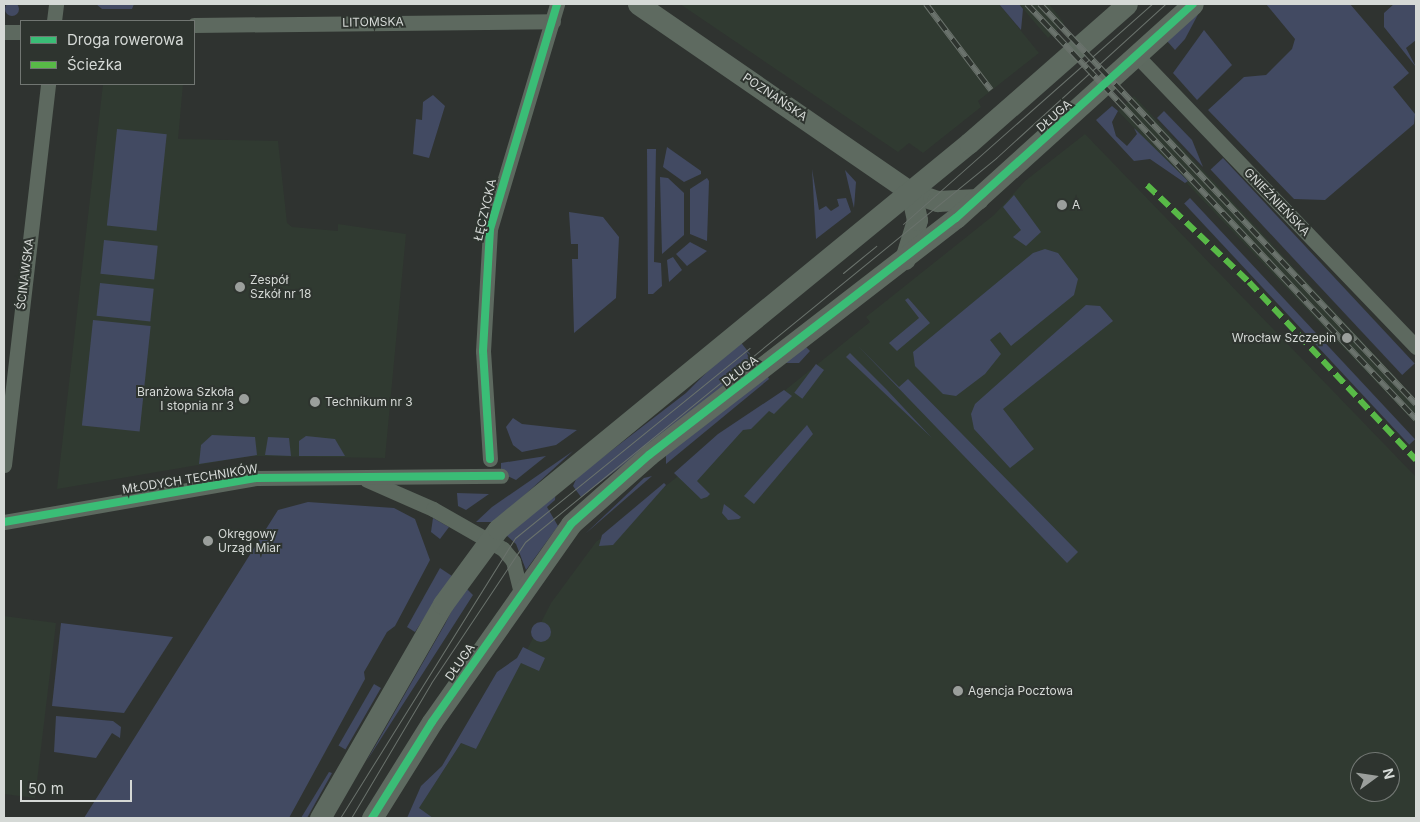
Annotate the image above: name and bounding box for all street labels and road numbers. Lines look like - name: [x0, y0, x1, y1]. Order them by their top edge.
- street label: LITOMSKA: [342, 14, 404, 30]
- street label: POZNAŃSKA: [740, 70, 810, 124]
- street label: DŁUGA: [1034, 97, 1074, 135]
- street label: GNIEŹNIEŃSKA: [1241, 165, 1313, 239]
- street label: ŁĘCZYCKA: [471, 177, 499, 243]
- street label: ŚCINAWSKA: [13, 237, 37, 311]
- street label: DŁUGA: [719, 352, 761, 390]
- street label: MŁODYCH TECHNIKÓW: [121, 461, 259, 497]
- street label: DŁUGA: [442, 641, 478, 683]

